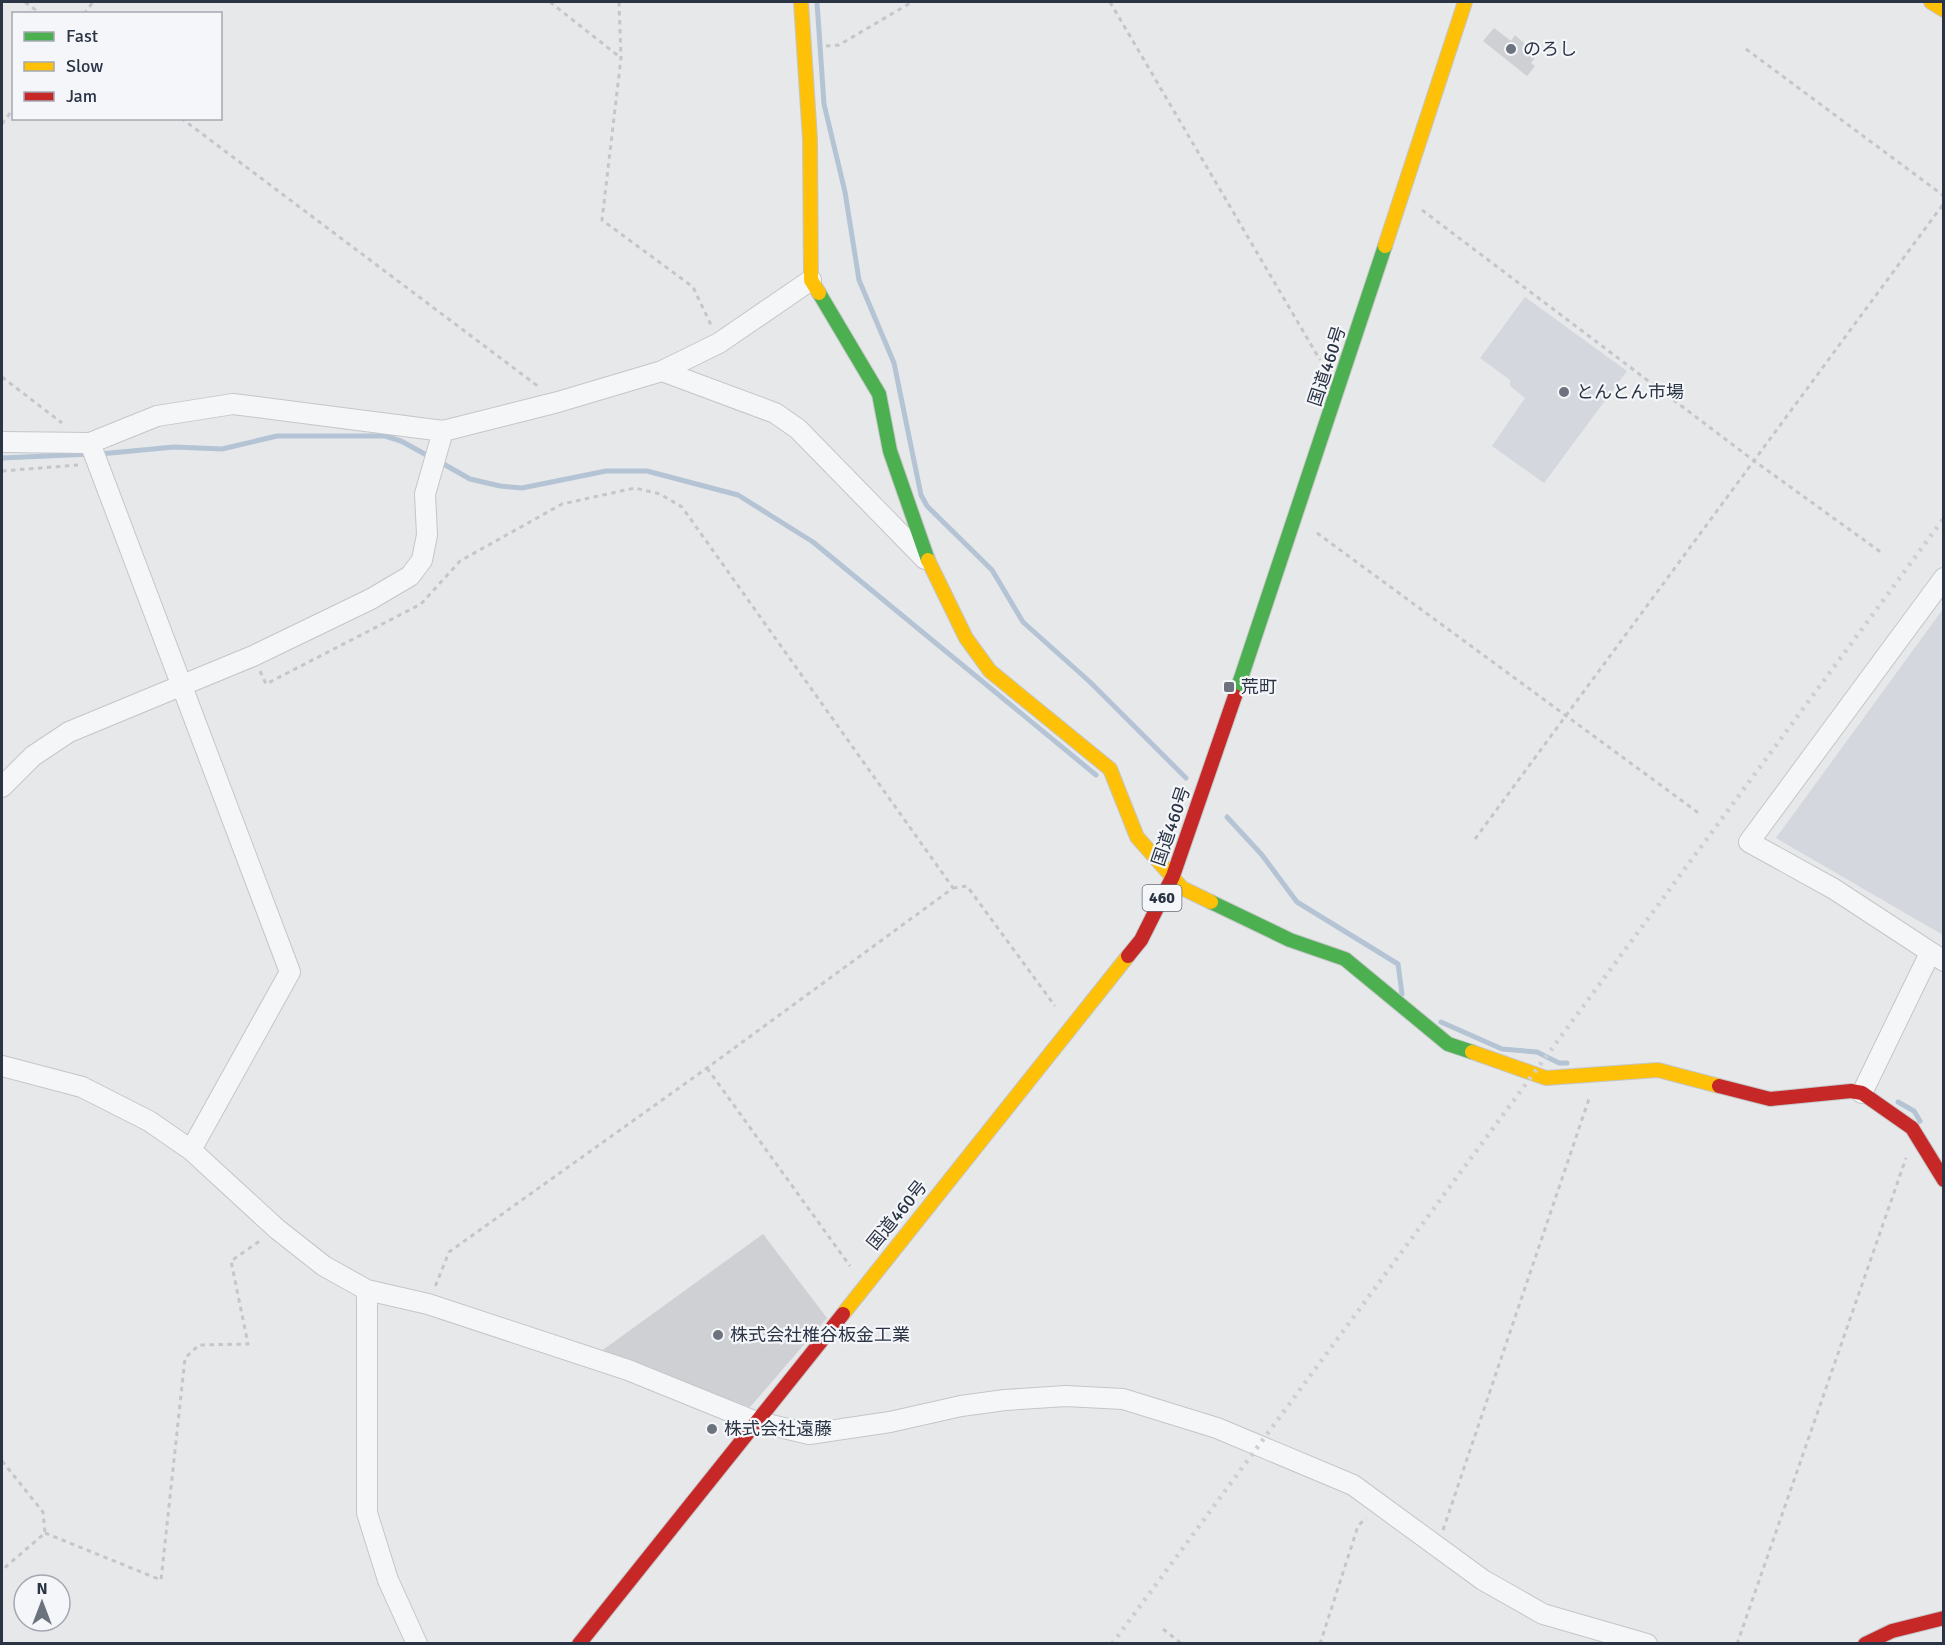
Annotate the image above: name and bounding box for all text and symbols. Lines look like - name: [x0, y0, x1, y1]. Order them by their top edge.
- legend: [12, 12, 222, 120]
- text: Fast: [66, 25, 98, 47]
- place label: のろし: [1523, 38, 1577, 60]
- marker: のろし: [1504, 42, 1518, 56]
- text: Slow: [66, 55, 103, 77]
- text: Jam: [66, 85, 97, 107]
- street label: 国道460号: [1304, 323, 1350, 409]
- place label: とんとん市場: [1576, 381, 1684, 403]
- marker: とんとん市場: [1557, 385, 1571, 399]
- place label: 荒町: [1241, 676, 1277, 698]
- marker: 荒町: [1222, 680, 1236, 694]
- street label: 国道460号: [1147, 783, 1195, 869]
- road number: 460: [1142, 885, 1182, 911]
- street label: 国道460号: [862, 1176, 932, 1254]
- place label: 株式会社椎谷板金工業: [730, 1324, 910, 1346]
- marker: 株式会社椎谷板金工業: [711, 1328, 725, 1342]
- place label: 株式会社遠藤: [724, 1418, 832, 1440]
- marker: 株式会社遠藤: [705, 1422, 719, 1436]
- north arrow: [12, 1573, 72, 1633]
- text: N: [36, 1579, 48, 1599]

